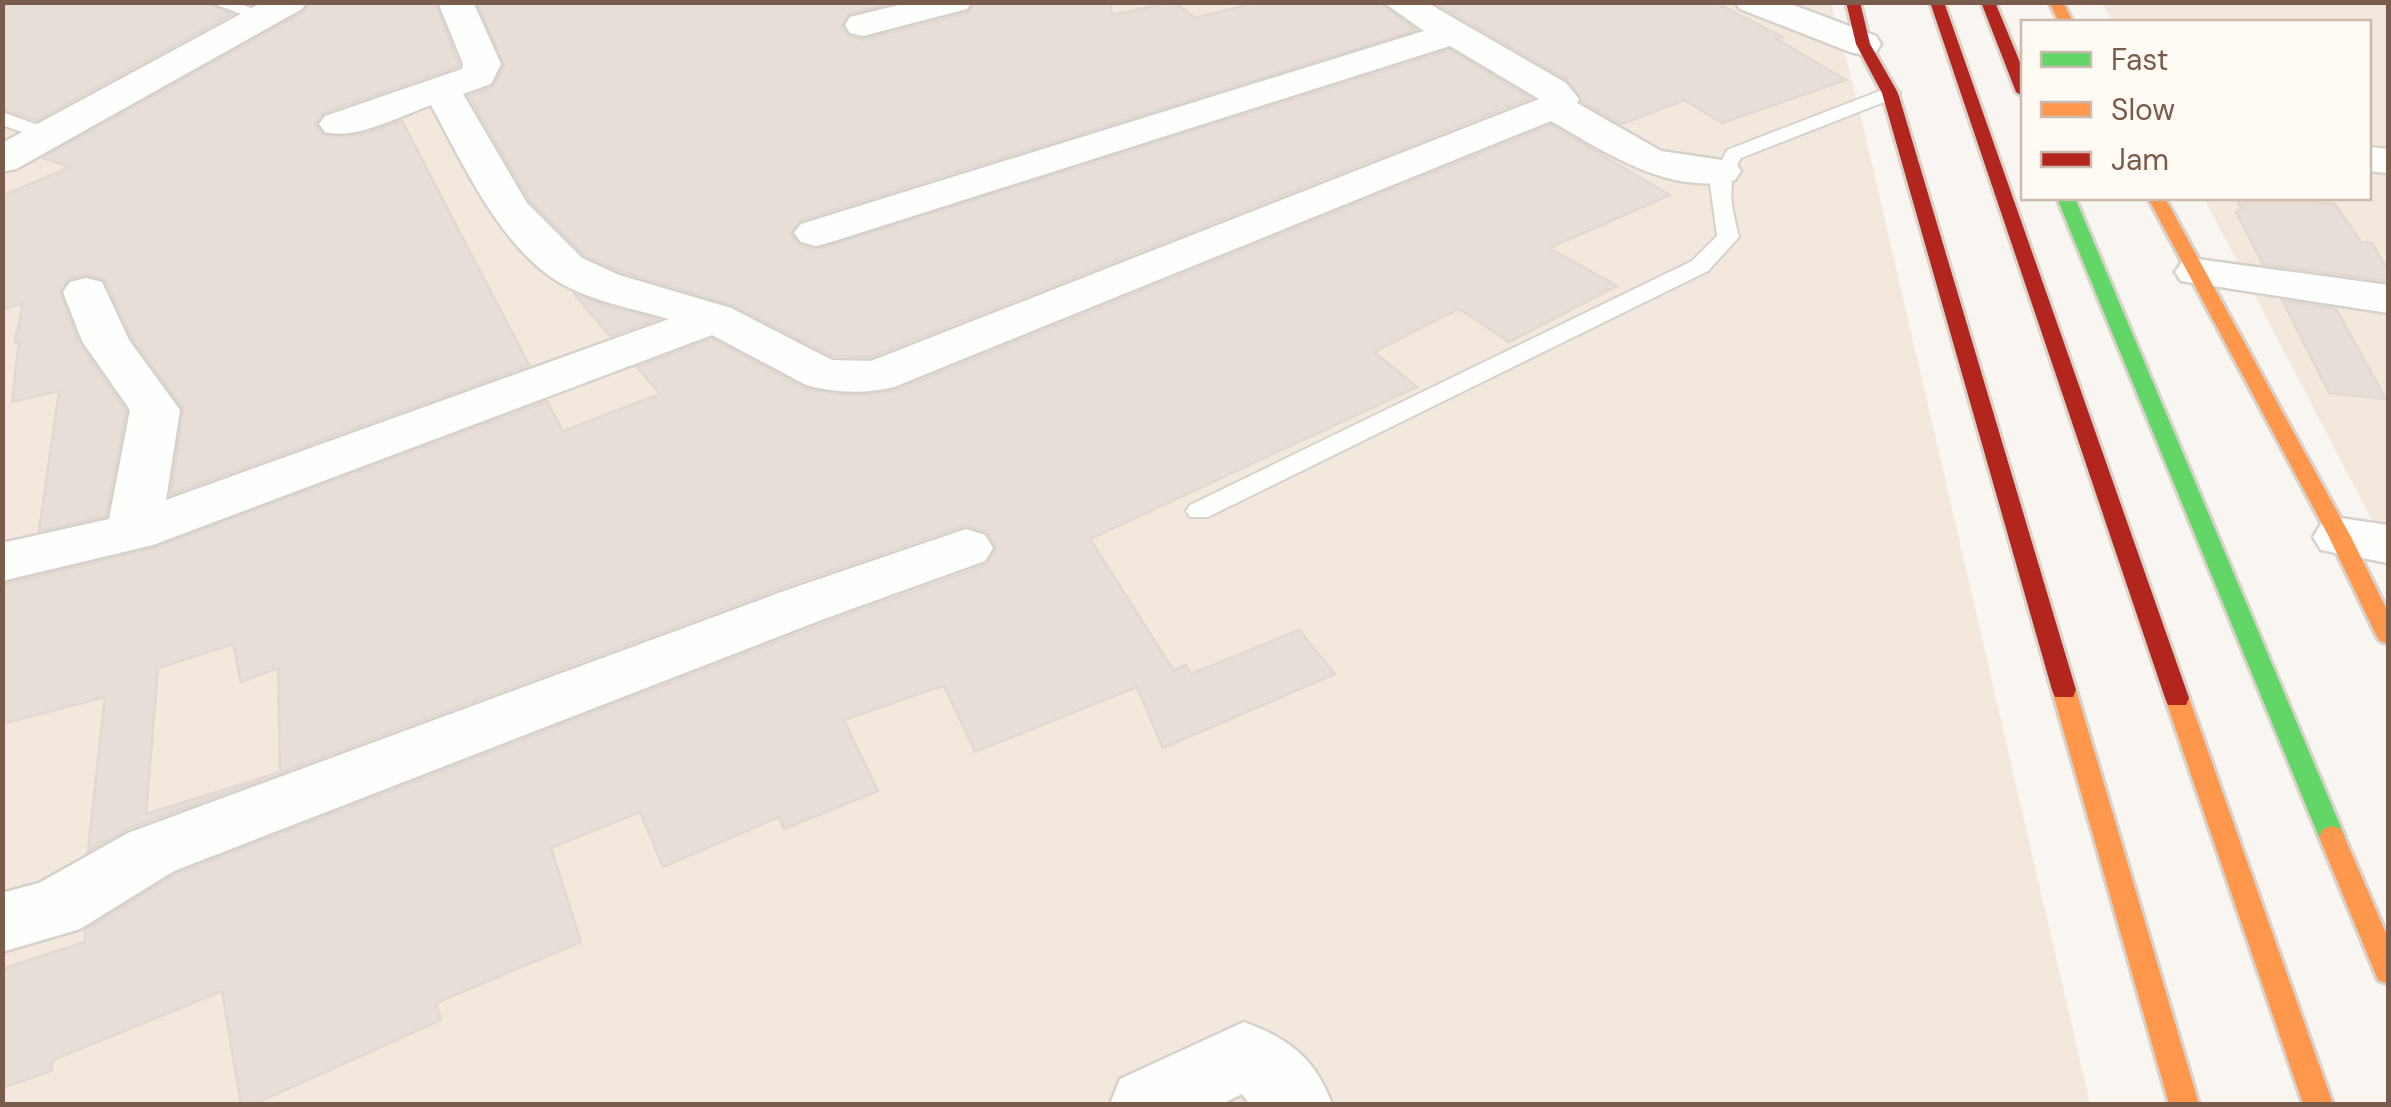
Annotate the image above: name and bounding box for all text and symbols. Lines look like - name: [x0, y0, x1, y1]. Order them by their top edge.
- legend: [2021, 20, 2371, 200]
- text: Fast: [2111, 40, 2169, 79]
- text: Slow: [2111, 90, 2175, 129]
- text: Jam: [2111, 140, 2169, 179]

